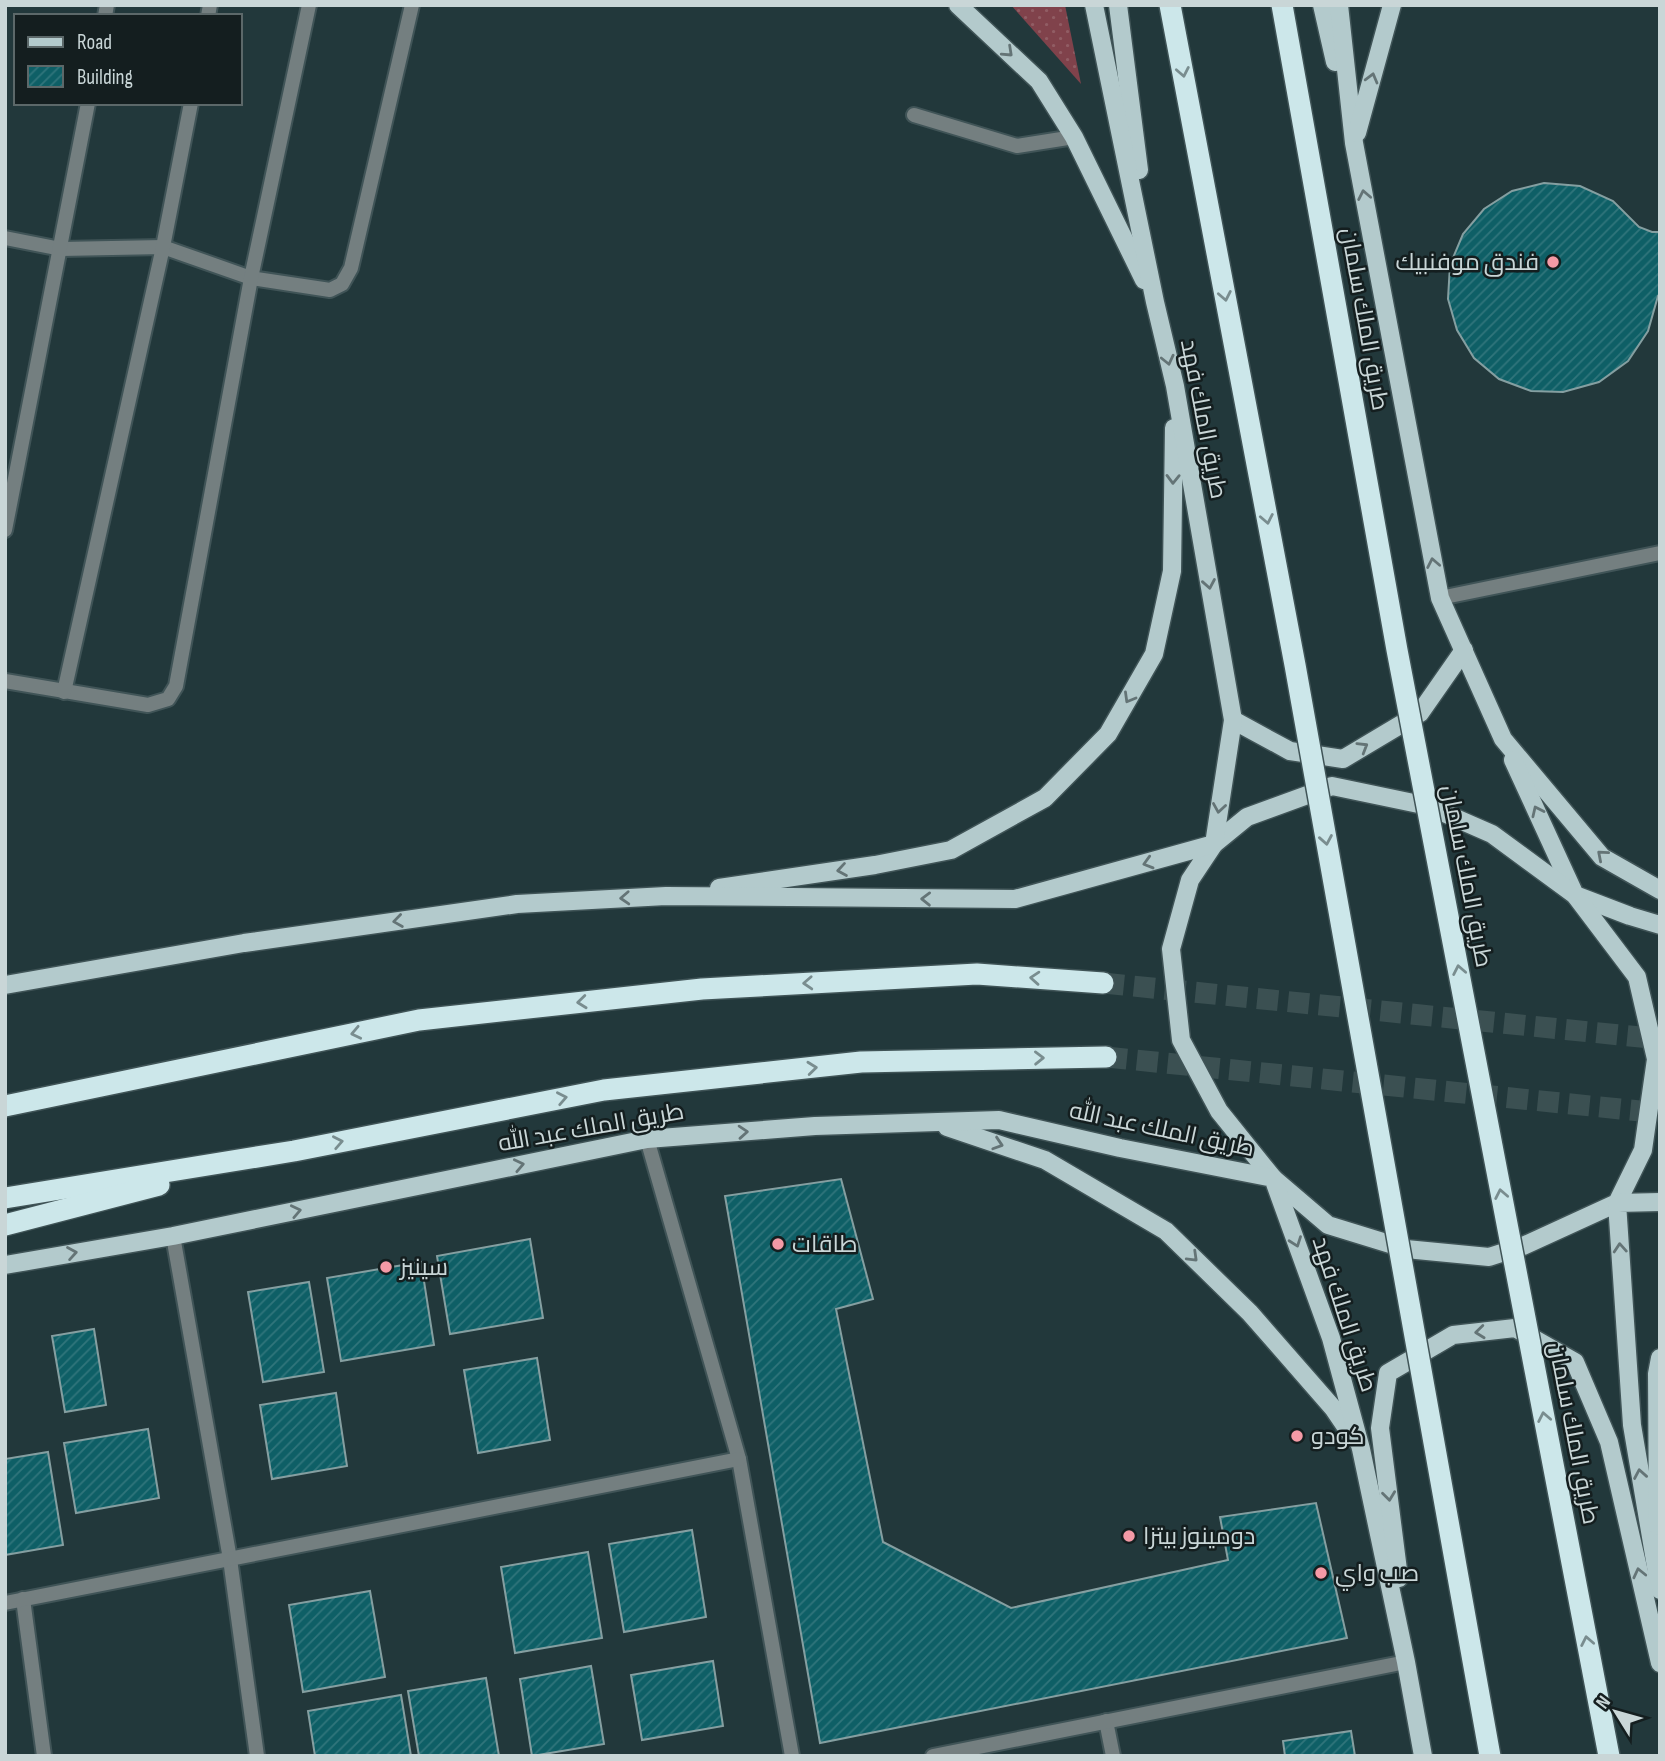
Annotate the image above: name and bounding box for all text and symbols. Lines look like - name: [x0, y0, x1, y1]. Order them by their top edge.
- legend: [14, 14, 242, 105]
- text: Road: [77, 30, 112, 55]
- one-way arrow: [1000, 43, 1013, 56]
- text: Building: [77, 65, 133, 90]
- one-way arrow: [1174, 66, 1189, 78]
- one-way arrow: [1364, 72, 1378, 84]
- one-way arrow: [1357, 189, 1372, 201]
- street label: طريق الملك سلمان: [1334, 225, 1395, 413]
- place label: فندق موفنبيك: [1395, 248, 1539, 277]
- marker: فندق موفنبيك: [1545, 254, 1561, 270]
- one-way arrow: [1217, 290, 1232, 302]
- street label: طريق الملك فهد: [1174, 337, 1233, 501]
- one-way arrow: [1160, 354, 1175, 366]
- one-way arrow: [1165, 474, 1181, 485]
- one-way arrow: [1259, 513, 1274, 525]
- one-way arrow: [1426, 557, 1441, 569]
- one-way arrow: [1201, 578, 1216, 589]
- one-way arrow: [1124, 691, 1137, 703]
- one-way arrow: [1355, 742, 1368, 755]
- street label: طريق الملك سلمان: [1435, 782, 1498, 970]
- one-way arrow: [1212, 802, 1227, 814]
- one-way arrow: [1531, 806, 1545, 818]
- one-way arrow: [1318, 834, 1333, 845]
- one-way arrow: [1597, 850, 1610, 863]
- one-way arrow: [1142, 855, 1154, 869]
- one-way arrow: [836, 862, 848, 877]
- one-way arrow: [619, 891, 630, 906]
- one-way arrow: [920, 891, 931, 906]
- one-way arrow: [393, 913, 404, 928]
- one-way arrow: [1452, 964, 1467, 976]
- one-way arrow: [1030, 971, 1041, 986]
- one-way arrow: [803, 976, 814, 991]
- one-way arrow: [576, 995, 587, 1010]
- one-way arrow: [350, 1024, 362, 1039]
- one-way arrow: [1033, 1051, 1044, 1066]
- one-way arrow: [806, 1060, 817, 1075]
- one-way arrow: [556, 1091, 568, 1106]
- street label: طريق الملك عبد الله: [1067, 1094, 1257, 1163]
- street label: طريق الملك عبد الله: [495, 1095, 686, 1158]
- one-way arrow: [738, 1125, 749, 1140]
- one-way arrow: [332, 1135, 344, 1150]
- one-way arrow: [992, 1136, 1004, 1150]
- one-way arrow: [513, 1159, 525, 1174]
- one-way arrow: [1495, 1188, 1510, 1200]
- one-way arrow: [290, 1204, 302, 1219]
- place label: طاقات: [792, 1230, 858, 1259]
- street label: طريق الملك فهد: [1306, 1233, 1383, 1396]
- marker: طاقات: [770, 1236, 786, 1252]
- one-way arrow: [1288, 1236, 1302, 1248]
- one-way arrow: [1613, 1242, 1628, 1253]
- one-way arrow: [67, 1246, 78, 1261]
- one-way arrow: [1185, 1249, 1198, 1262]
- place label: سينيز: [398, 1253, 448, 1282]
- marker: سينيز: [378, 1259, 394, 1275]
- one-way arrow: [1474, 1324, 1486, 1339]
- street label: طريق الملك سلمان: [1542, 1339, 1605, 1527]
- one-way arrow: [1537, 1411, 1552, 1423]
- place label: كودو: [1311, 1422, 1365, 1451]
- marker: كودو: [1289, 1428, 1305, 1444]
- one-way arrow: [1633, 1468, 1648, 1480]
- one-way arrow: [1381, 1491, 1396, 1502]
- place label: دومينوز بيتزا: [1143, 1522, 1255, 1551]
- marker: دومينوز بيتزا: [1121, 1528, 1137, 1544]
- place label: صب واي: [1335, 1559, 1419, 1591]
- marker: صب واي: [1313, 1565, 1329, 1581]
- one-way arrow: [1633, 1567, 1647, 1579]
- one-way arrow: [1580, 1635, 1595, 1646]
- north arrow: [1581, 1677, 1651, 1747]
- text: N: [1591, 1692, 1616, 1714]

